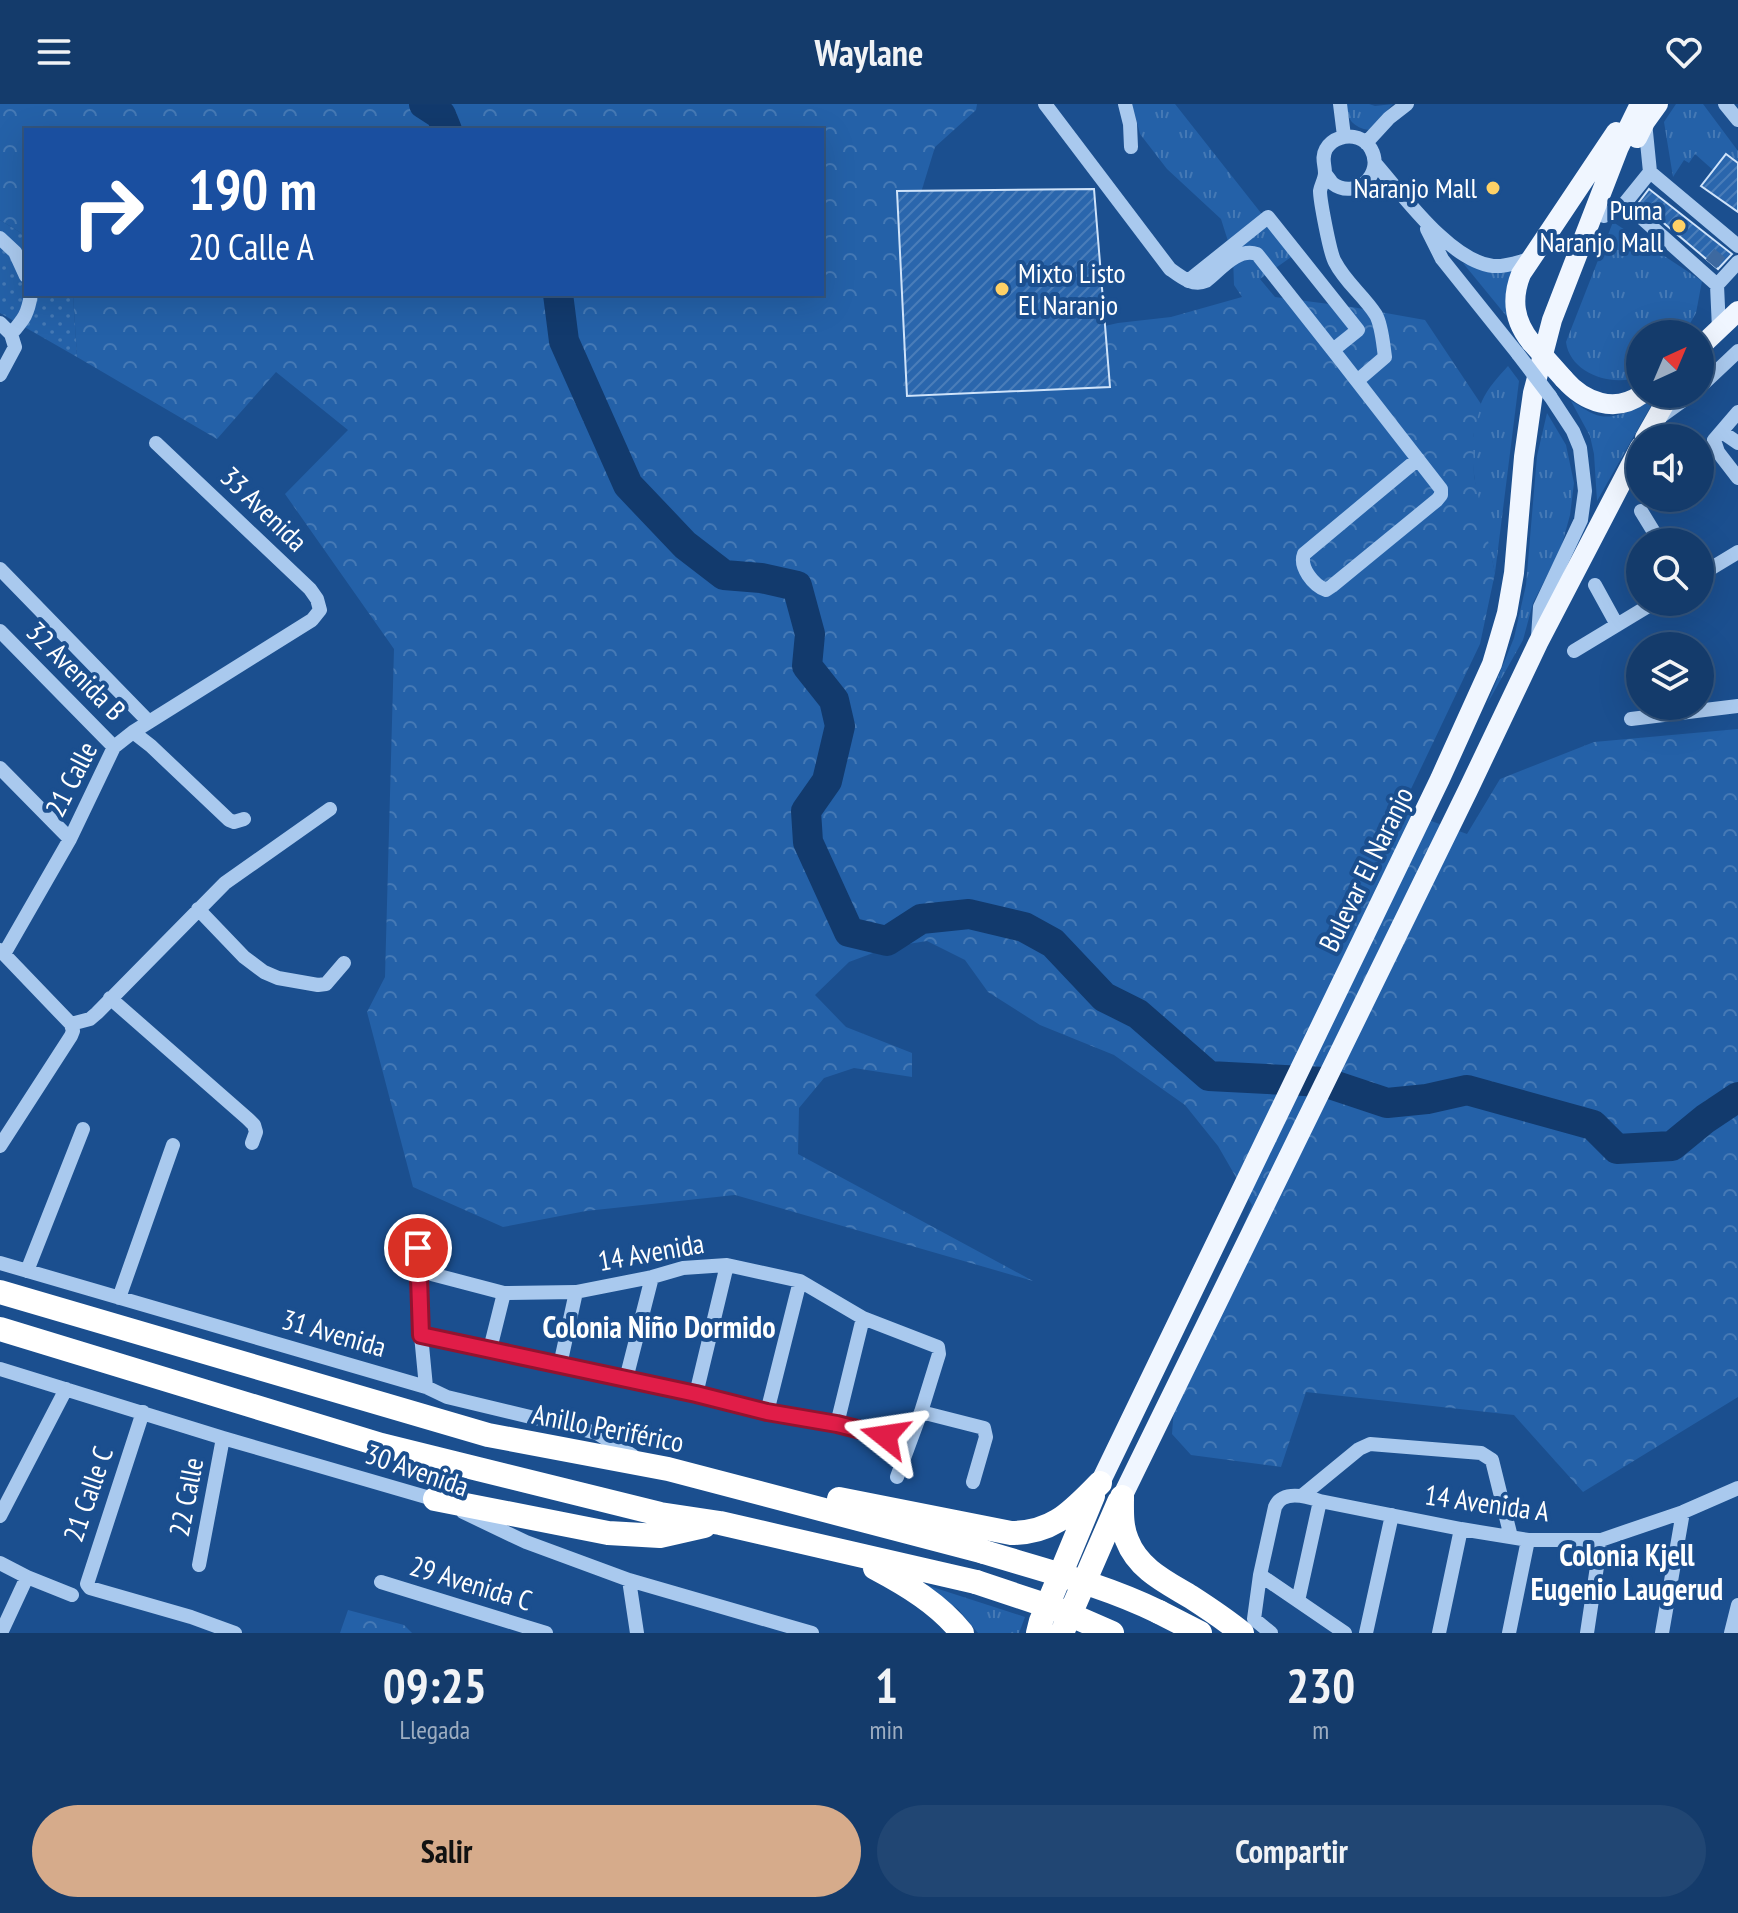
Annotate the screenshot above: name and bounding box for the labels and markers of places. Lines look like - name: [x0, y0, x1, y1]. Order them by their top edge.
- place label: Naranjo Mall: [1353, 169, 1477, 206]
- marker: Naranjo Mall: [1484, 179, 1502, 197]
- place label: Puma Naranjo Mall: [1539, 191, 1663, 260]
- marker: Puma Naranjo Mall: [1670, 217, 1688, 235]
- place label: Mixto Listo El Naranjo: [1018, 254, 1126, 323]
- marker: Mixto Listo El Naranjo: [993, 280, 1011, 298]
- pin: [384, 1214, 452, 1282]

